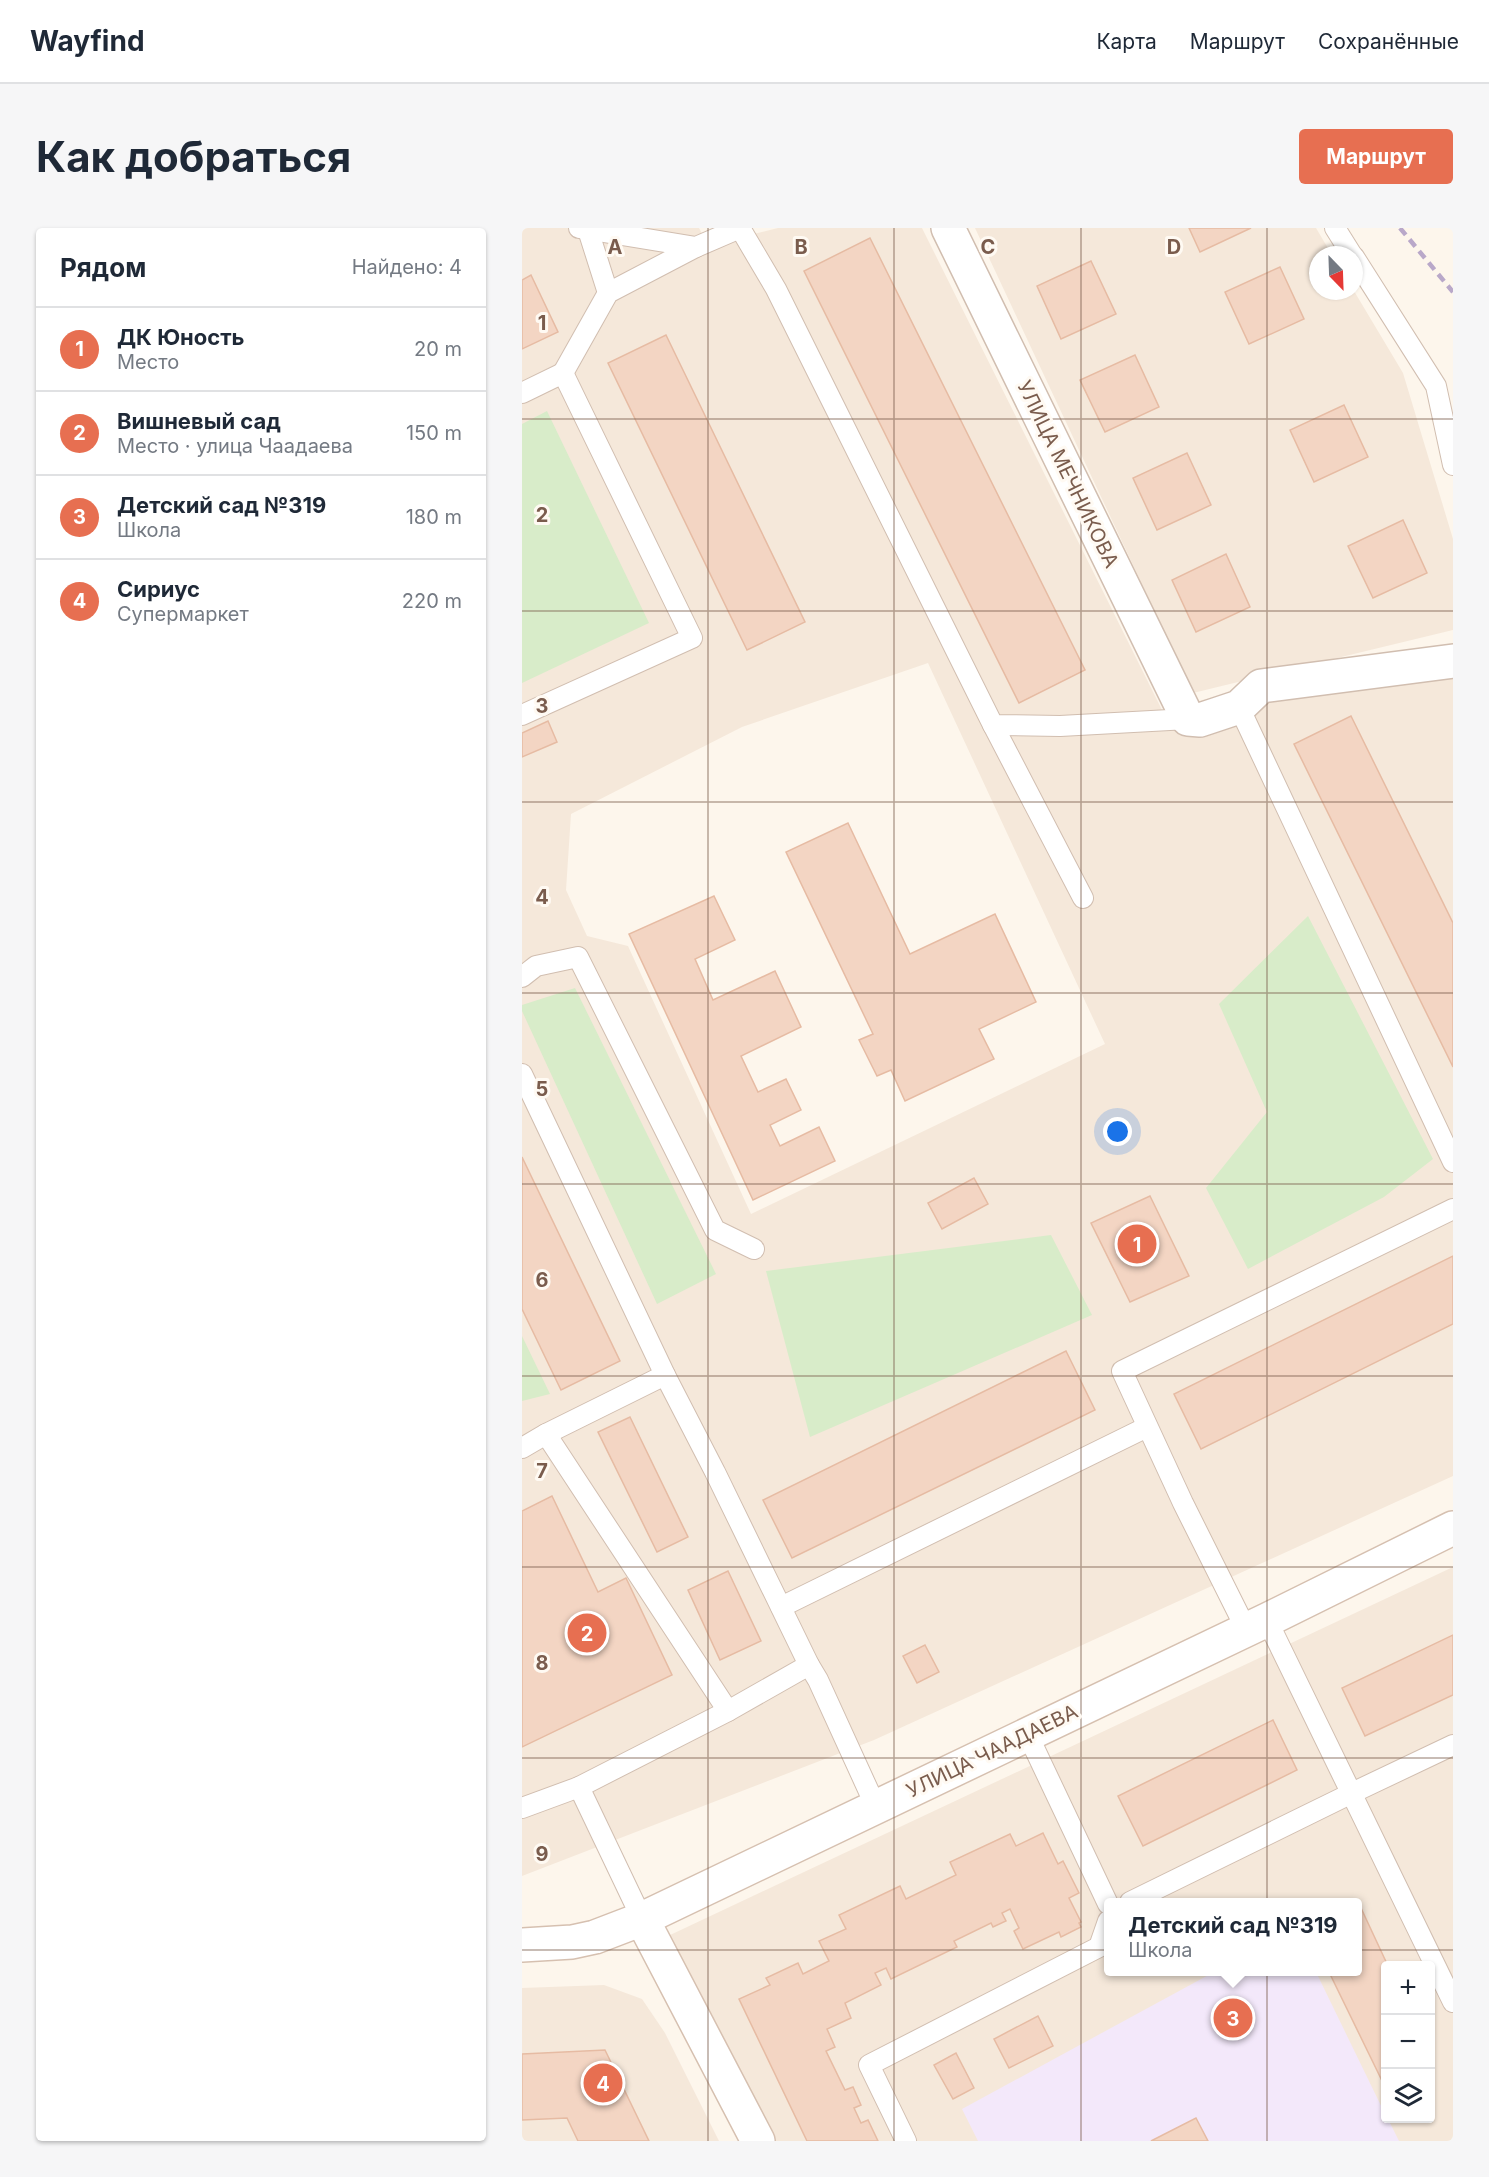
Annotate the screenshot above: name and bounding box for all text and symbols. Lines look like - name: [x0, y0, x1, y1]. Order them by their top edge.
- text: Wayfind: [30, 24, 145, 58]
- text: Карта: [1096, 29, 1157, 54]
- text: Маршрут: [1190, 29, 1285, 54]
- text: Сохранённые: [1318, 29, 1459, 54]
- button: Маршрут: [1299, 129, 1453, 184]
- text: Как добраться: [36, 131, 351, 182]
- text: A: [608, 235, 623, 259]
- text: B: [794, 235, 808, 259]
- text: C: [981, 235, 995, 259]
- text: D: [1167, 235, 1181, 259]
- north arrow: [1309, 246, 1363, 300]
- text: Рядом: [60, 252, 146, 283]
- text: Найдено: 4: [352, 255, 462, 279]
- text: 1: [538, 311, 546, 335]
- text: ДК Юность: [117, 324, 245, 350]
- text: 1: [75, 337, 84, 361]
- text: 20 m: [414, 337, 462, 361]
- text: Место: [117, 350, 179, 374]
- street label: УЛИЦА МЕЧНИКОВА: [1012, 376, 1124, 572]
- text: Вишневый сад: [117, 408, 281, 434]
- text: 2: [73, 421, 86, 445]
- text: 150 m: [406, 421, 462, 445]
- text: Место · улица Чаадаева: [117, 434, 353, 458]
- text: Детский сад №319: [117, 492, 326, 518]
- text: 2: [536, 503, 548, 527]
- text: 3: [73, 505, 86, 529]
- text: 180 m: [406, 505, 462, 529]
- text: Школа: [117, 518, 181, 542]
- text: Сириус: [117, 576, 200, 602]
- text: 4: [73, 589, 86, 613]
- text: 220 m: [402, 589, 462, 613]
- text: Супермаркет: [117, 602, 249, 626]
- text: 3: [536, 694, 548, 718]
- text: 4: [535, 885, 549, 909]
- text: 5: [536, 1077, 548, 1101]
- your location: [1103, 1117, 1132, 1146]
- pin: 1: [1118, 1222, 1156, 1266]
- text: 6: [536, 1268, 549, 1292]
- text: 7: [536, 1459, 548, 1483]
- pin: 2: [568, 1610, 606, 1656]
- text: 8: [535, 1651, 549, 1675]
- street label: УЛИЦА ЧААДАЕВА: [903, 1699, 1082, 1803]
- text: 9: [536, 1842, 549, 1866]
- popup: [1104, 1898, 1362, 1976]
- text: Детский сад №319: [1128, 1912, 1338, 1938]
- text: Школа: [1128, 1938, 1193, 1962]
- map controls: [1381, 1961, 1435, 2123]
- button: +: [1381, 1961, 1435, 2015]
- pin: 3: [1214, 1996, 1252, 2040]
- button: −: [1381, 2015, 1435, 2069]
- pin: 4: [584, 2060, 622, 2106]
- button: layers: [1381, 2069, 1435, 2123]

